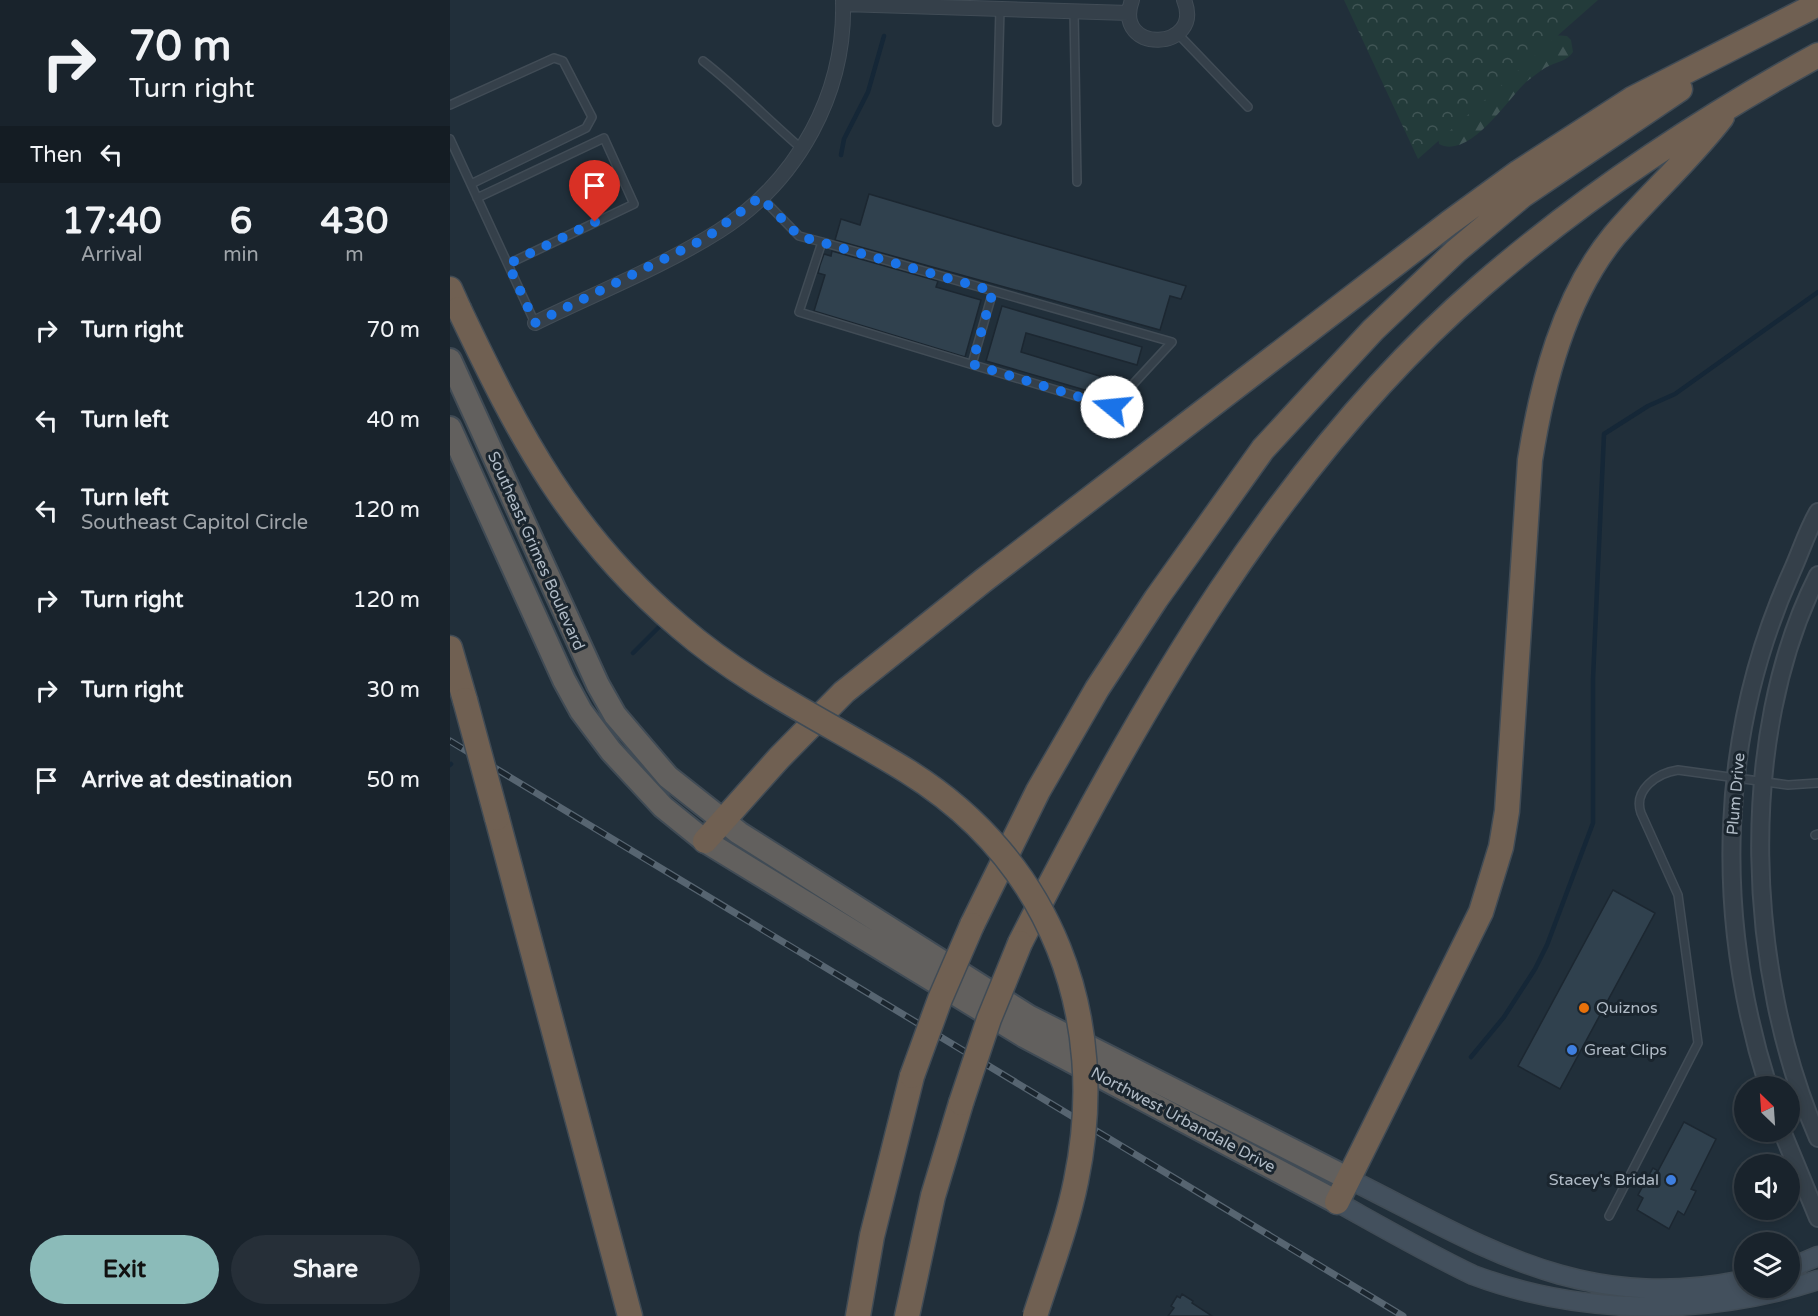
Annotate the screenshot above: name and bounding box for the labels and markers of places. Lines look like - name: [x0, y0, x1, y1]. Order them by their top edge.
- pin: [569, 160, 620, 222]
- place label: Quiznos: [1596, 998, 1658, 1018]
- marker: Quiznos: [1577, 1001, 1591, 1015]
- place label: Great Clips: [1584, 1040, 1667, 1060]
- marker: Great Clips: [1565, 1043, 1579, 1057]
- place label: Stacey's Bridal: [1549, 1170, 1659, 1190]
- marker: Stacey's Bridal: [1664, 1173, 1678, 1187]

